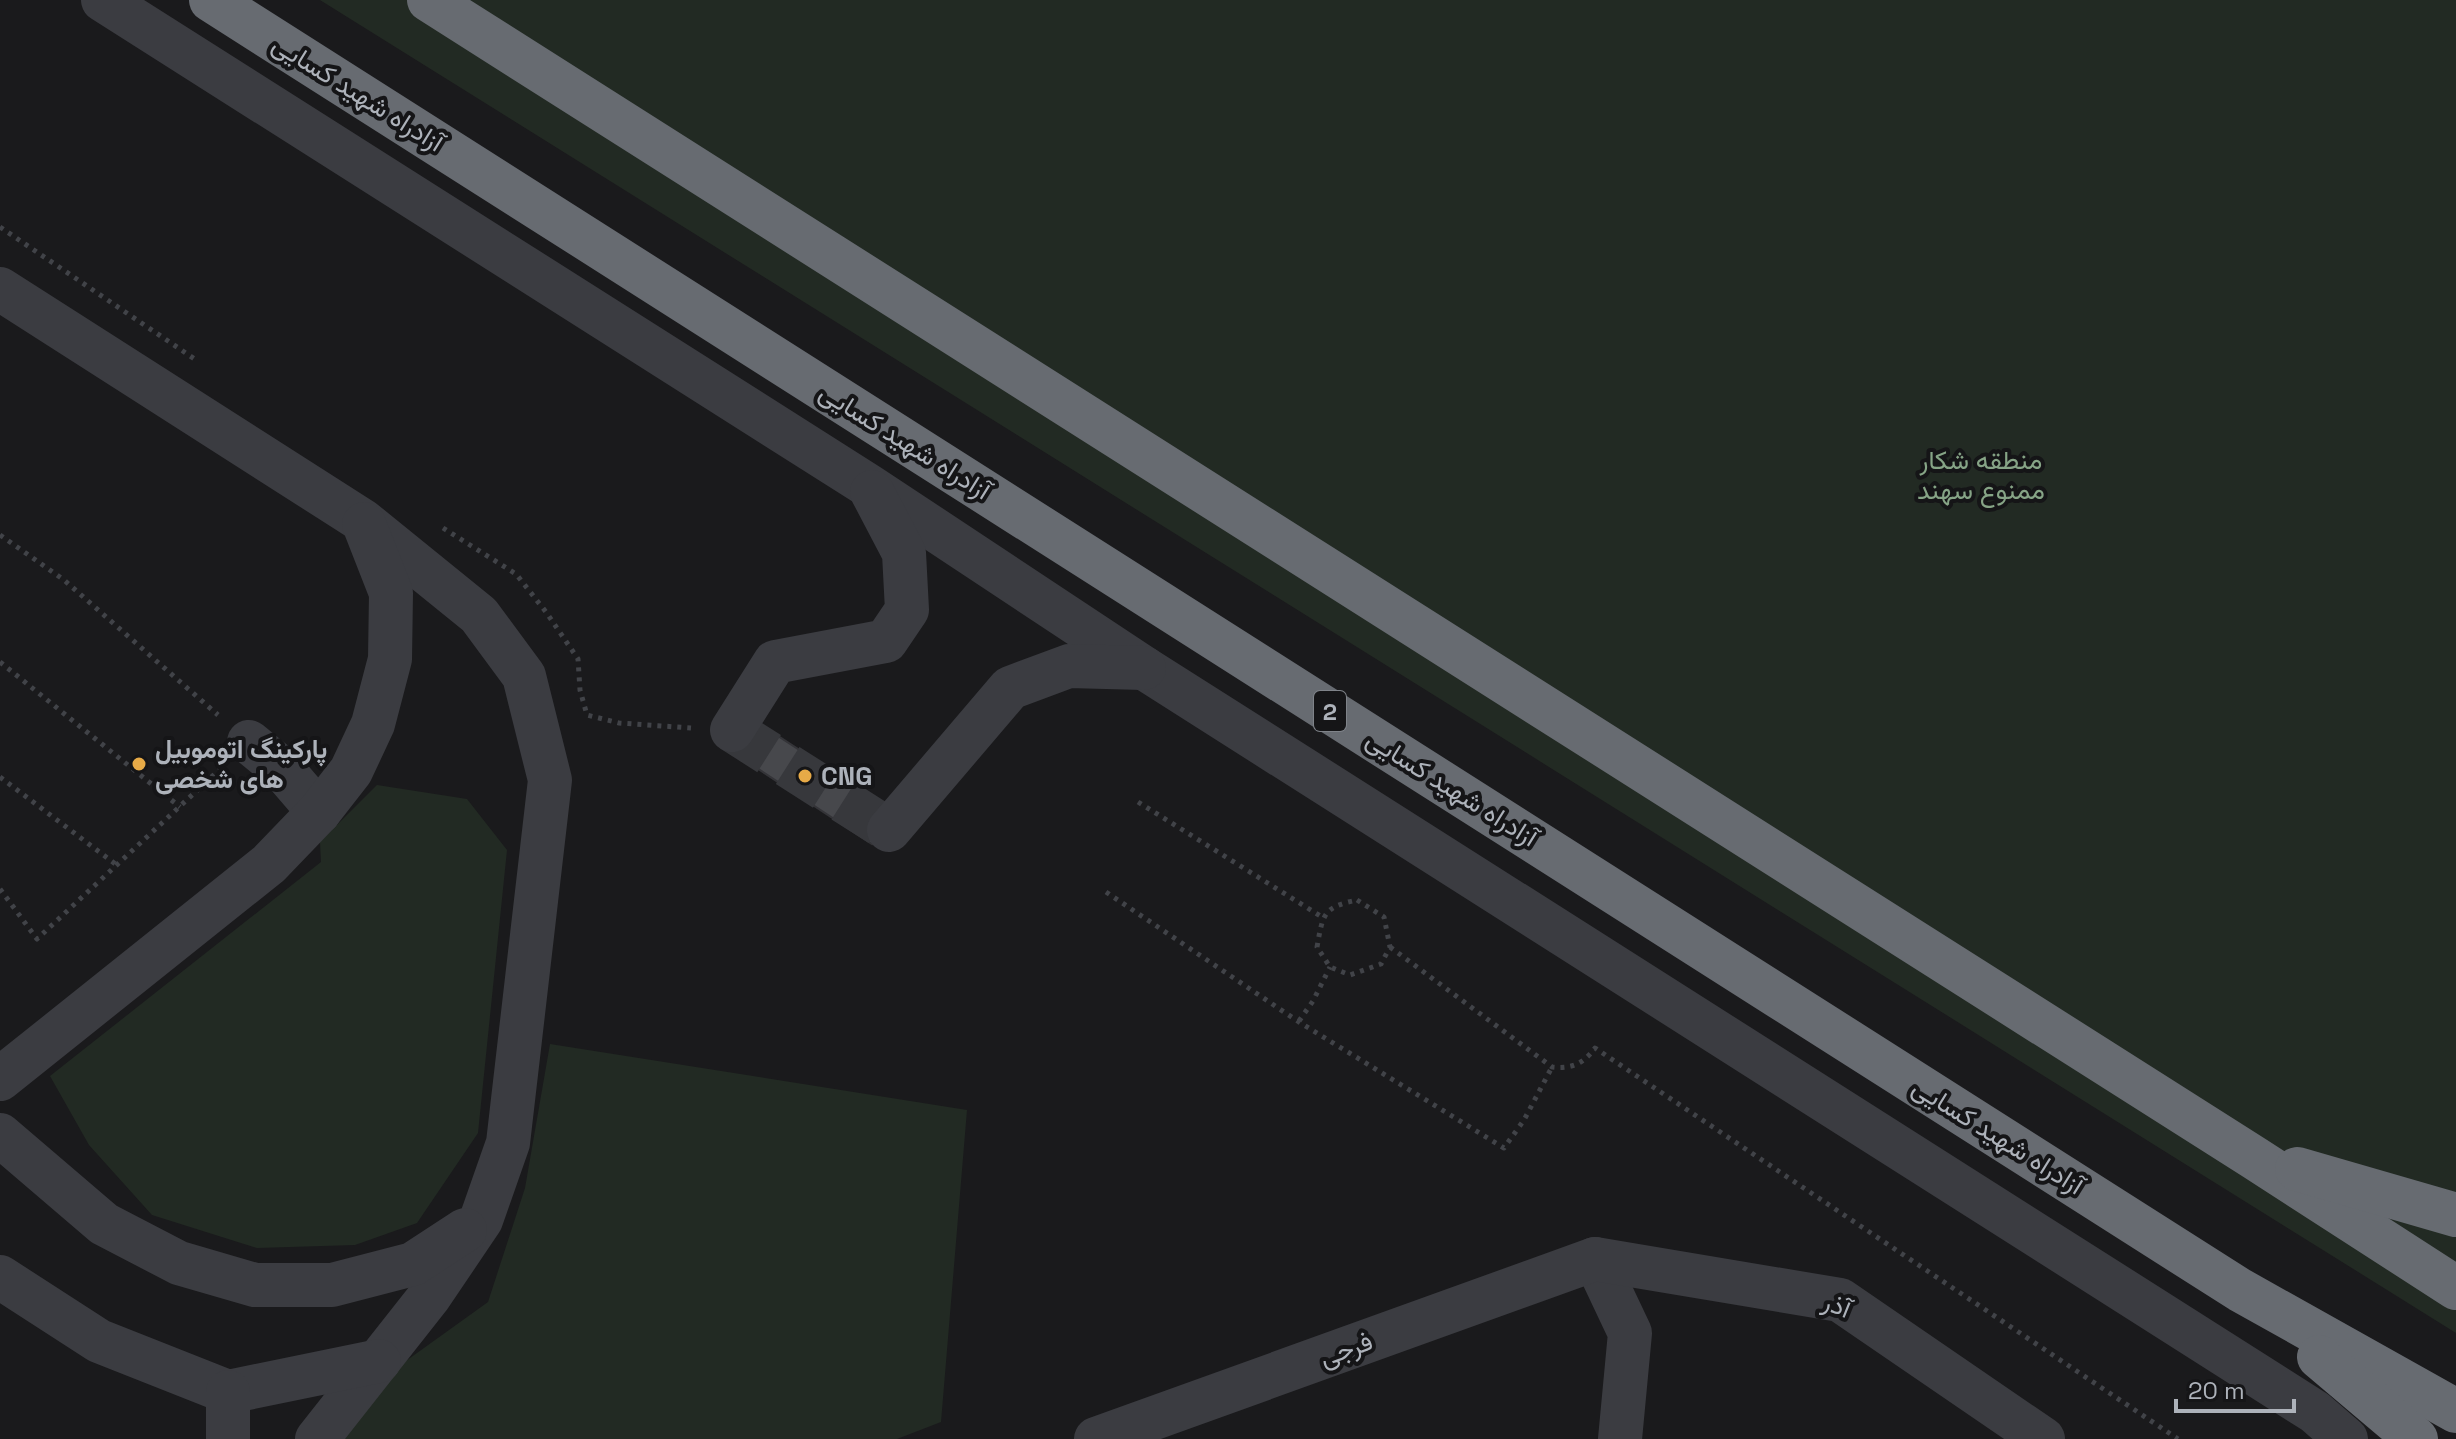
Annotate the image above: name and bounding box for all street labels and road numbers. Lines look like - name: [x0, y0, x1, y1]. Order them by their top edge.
- street label: آزادراه شهید کسایی: [266, 27, 452, 160]
- street label: آزادراه شهید کسایی: [813, 375, 999, 508]
- road number: 2: [1314, 691, 1346, 731]
- street label: آزادراه شهید کسایی: [1360, 722, 1546, 855]
- street label: آزادراه شهید کسایی: [1906, 1070, 2092, 1203]
- street label: آذر: [1817, 1284, 1858, 1327]
- street label: فرجی: [1315, 1324, 1377, 1374]

